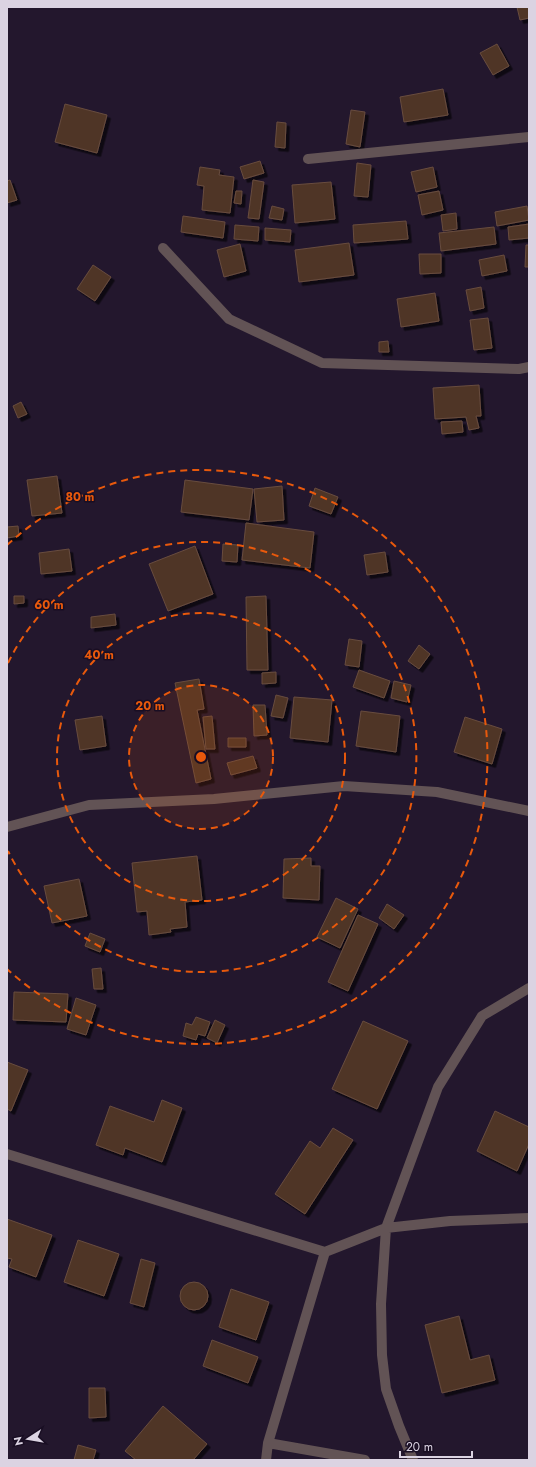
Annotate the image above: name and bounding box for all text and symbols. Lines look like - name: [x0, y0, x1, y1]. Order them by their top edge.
- text: 80 m: [66, 488, 95, 506]
- text: 60 m: [34, 596, 64, 614]
- text: 40 m: [84, 646, 114, 664]
- text: 20 m: [135, 697, 165, 715]
- centre of rings: [194, 750, 208, 764]
- north arrow: [8, 1419, 48, 1459]
- scale bar: [400, 1433, 472, 1459]
- text: N: [9, 1435, 27, 1447]
- text: 20 m: [406, 1438, 433, 1456]

